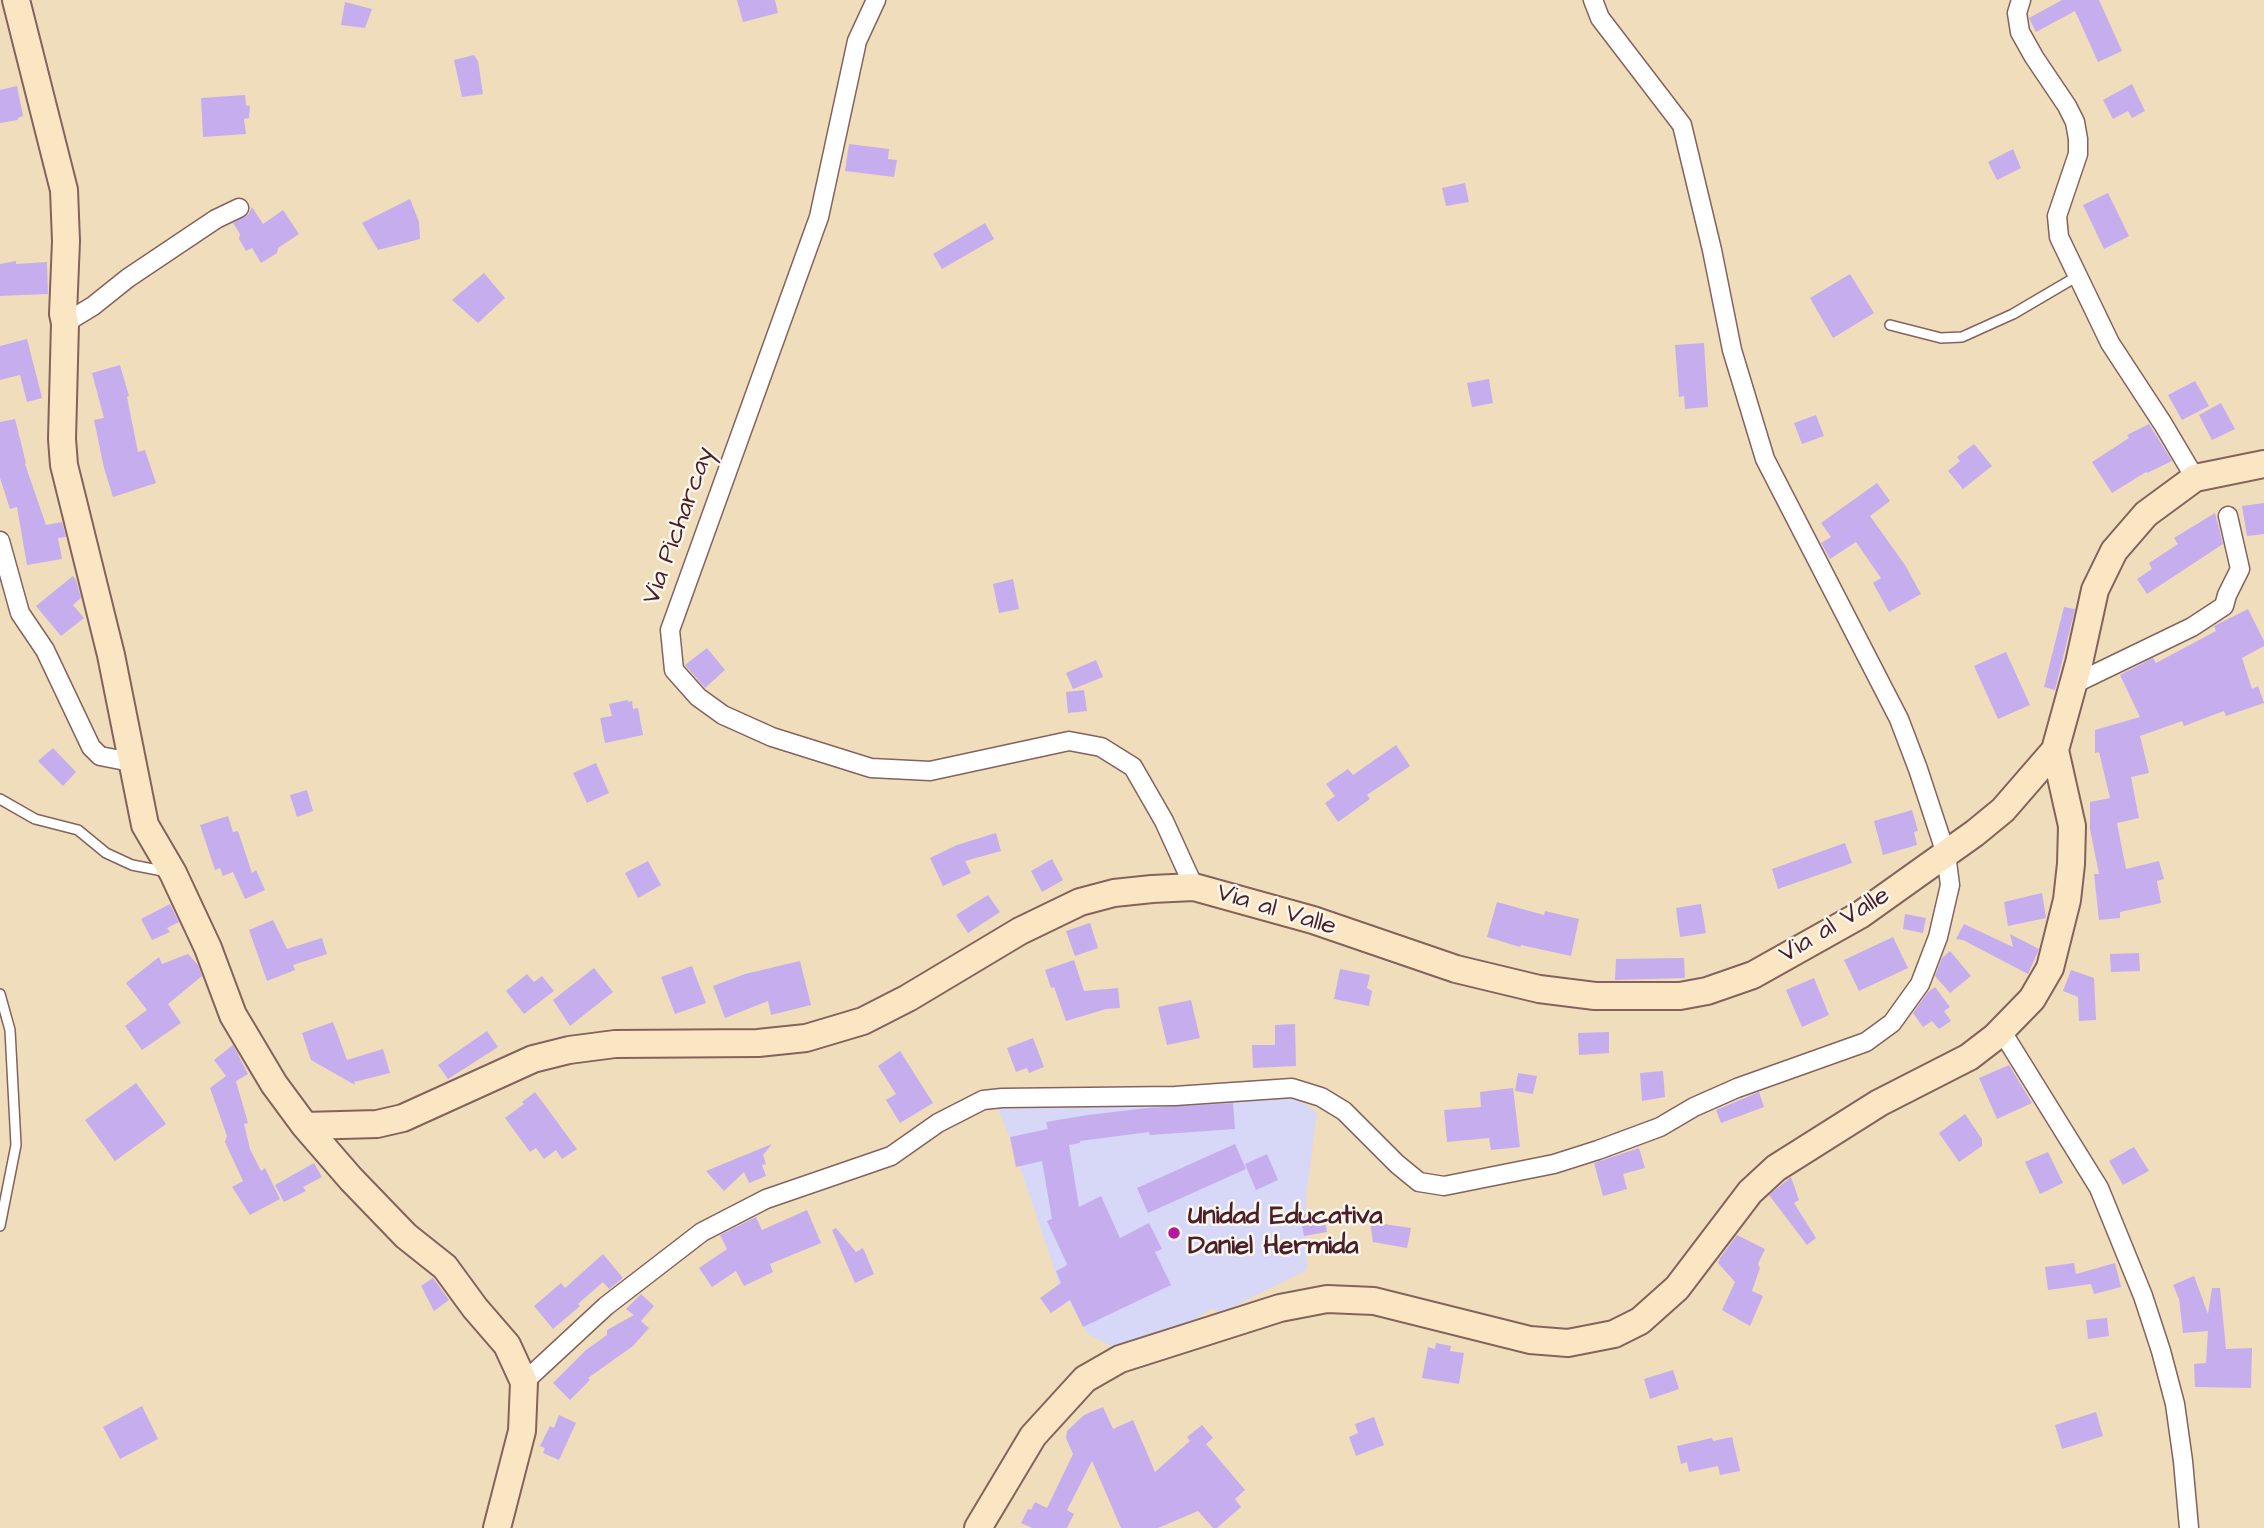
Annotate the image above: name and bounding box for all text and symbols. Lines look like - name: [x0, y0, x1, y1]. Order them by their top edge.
- street label: Via Picharcay: [637, 443, 723, 609]
- street label: Via al Valle: [1212, 878, 1340, 944]
- street label: Via al Valle: [1774, 881, 1896, 971]
- place label: Unidad Educativa Daniel Hermida: [1188, 1202, 1383, 1264]
- marker: Unidad Educativa Daniel Hermida: [1166, 1225, 1182, 1241]

